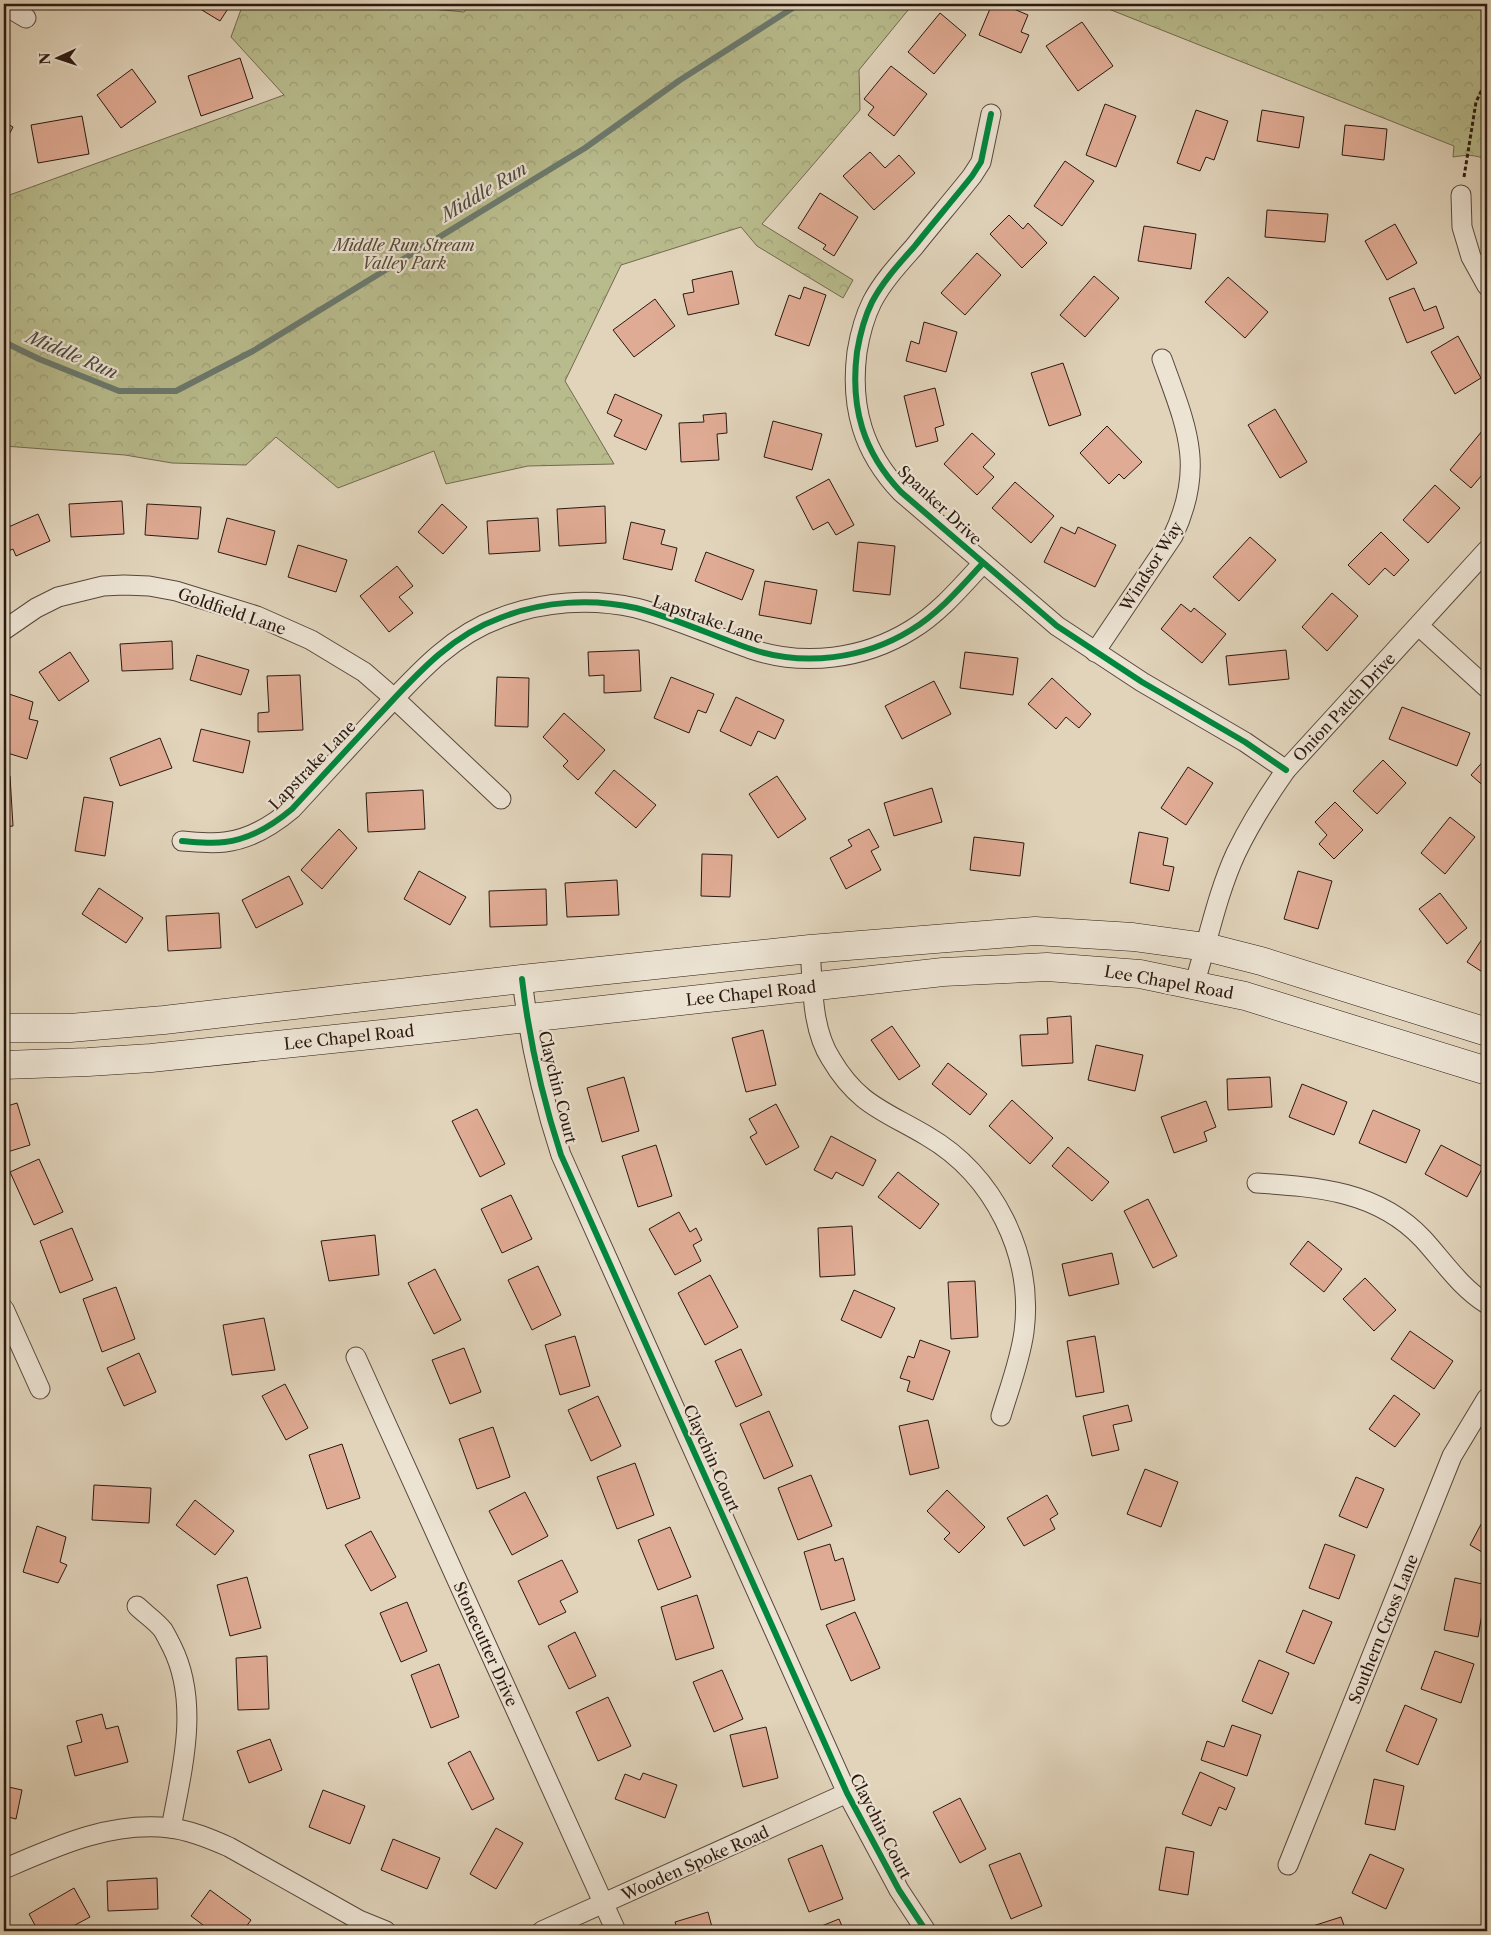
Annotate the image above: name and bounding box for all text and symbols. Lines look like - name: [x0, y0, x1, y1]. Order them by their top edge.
- north arrow: [32, 32, 82, 82]
- text: N: [36, 52, 54, 65]
- water label: Middle Run: [435, 158, 531, 227]
- park label: Middle Run Stream Valley Park: [331, 235, 475, 273]
- water label: Middle Run: [21, 325, 121, 384]
- street label: Spanker Drive: [894, 461, 986, 549]
- street label: Windsor Way: [1115, 517, 1187, 615]
- street label: Goldfield Lane: [175, 583, 289, 639]
- street label: Lapstrake Lane: [650, 591, 766, 647]
- street label: Onion Patch Drive: [1289, 649, 1399, 765]
- street label: Lapstrake Lane: [264, 716, 360, 814]
- street label: Lee Chapel Road: [1103, 961, 1235, 1003]
- street label: Lee Chapel Road: [685, 976, 817, 1010]
- street label: Lee Chapel Road: [283, 1020, 415, 1054]
- street label: Claychin Court: [534, 1029, 582, 1146]
- street label: Claychin Court: [679, 1401, 745, 1515]
- street label: Southern Cross Lane: [1344, 1551, 1422, 1707]
- street label: Stonecutter Drive: [449, 1578, 523, 1710]
- street label: Claychin Court: [846, 1770, 916, 1882]
- street label: Wooden Spoke Road: [617, 1821, 772, 1905]

